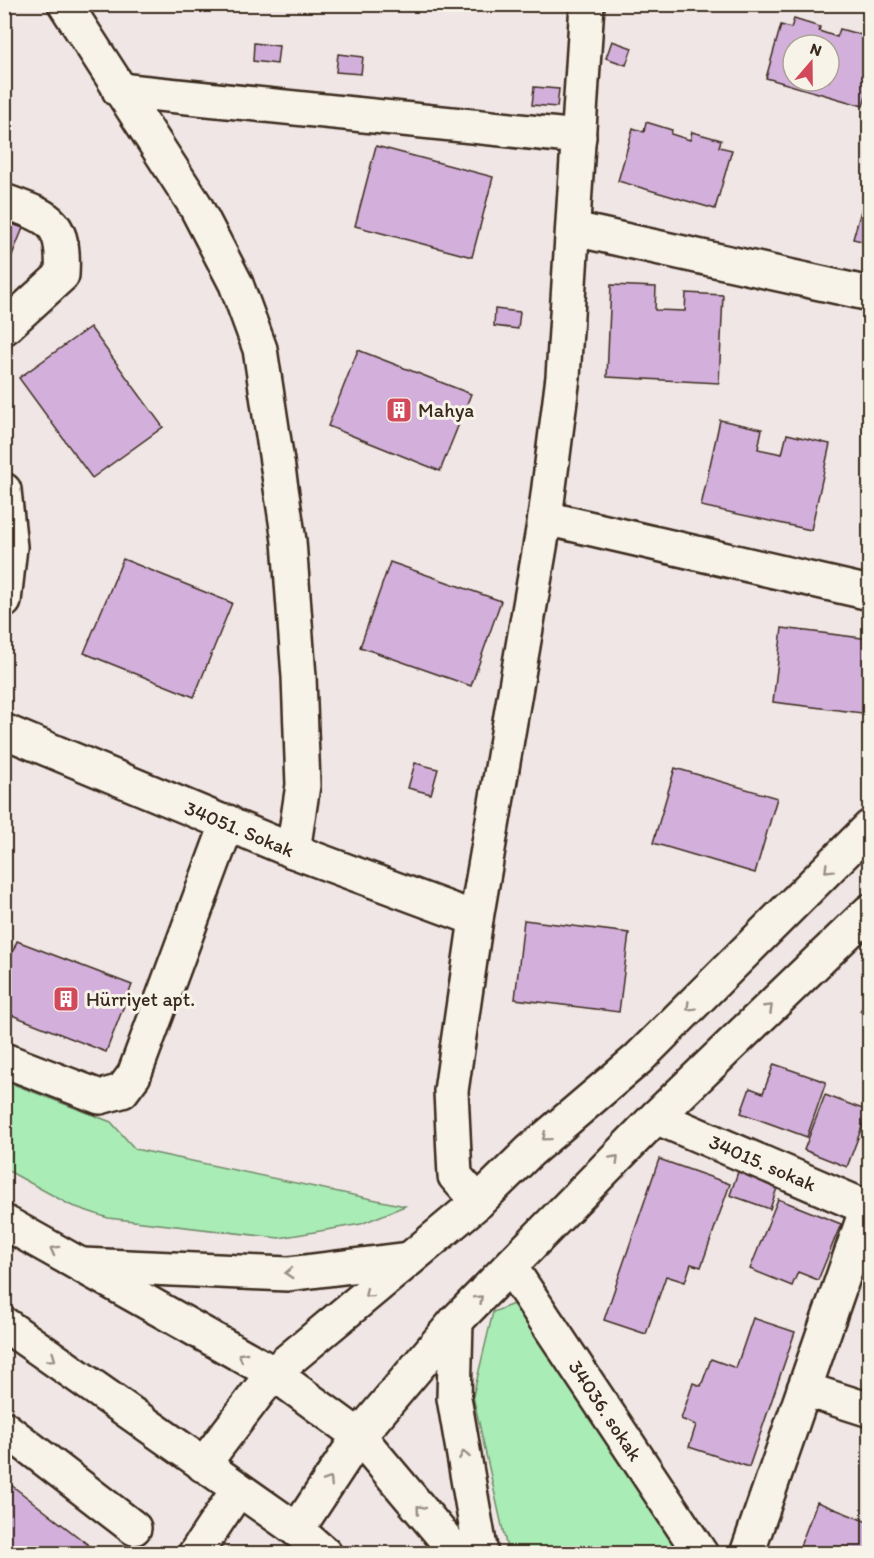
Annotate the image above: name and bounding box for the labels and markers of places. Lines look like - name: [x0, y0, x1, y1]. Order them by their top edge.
- building icon: Mahya: [384, 395, 414, 425]
- place label: Mahya: [418, 398, 474, 422]
- building icon: Hürriyet apt.: [51, 984, 81, 1014]
- place label: Hürriyet apt.: [86, 987, 195, 1011]

